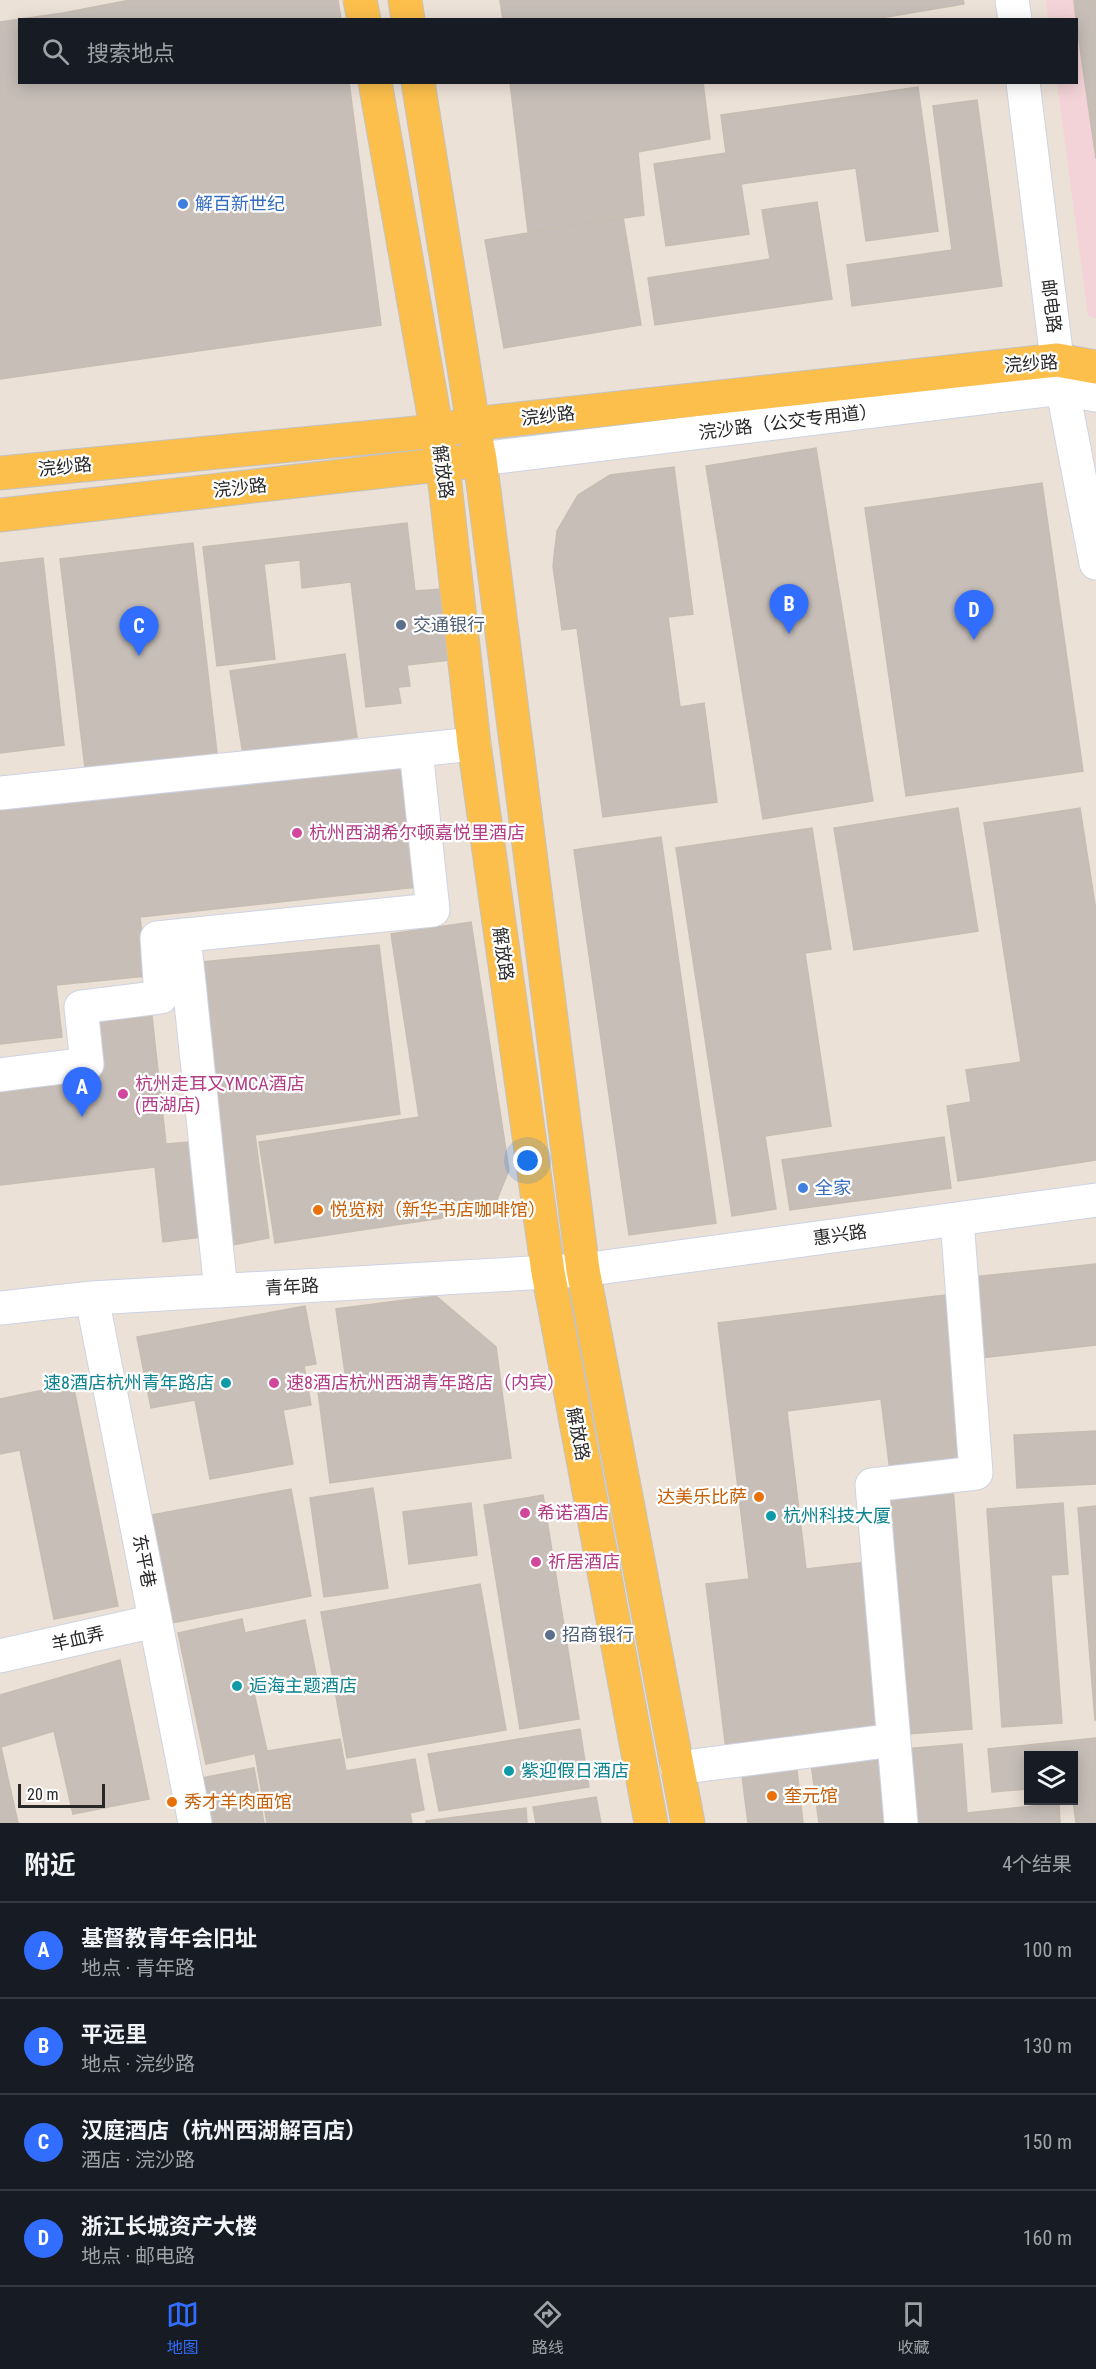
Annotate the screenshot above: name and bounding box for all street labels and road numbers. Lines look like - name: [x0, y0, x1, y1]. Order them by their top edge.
- street label: 邮电路: [1038, 278, 1065, 334]
- street label: 浣纱路: [1003, 351, 1059, 376]
- street label: 浣沙路（公交专用道）: [697, 400, 879, 443]
- street label: 浣纱路: [520, 402, 576, 429]
- street label: 解放路: [429, 444, 458, 500]
- street label: 浣纱路: [37, 453, 93, 480]
- street label: 浣沙路: [212, 474, 268, 501]
- street label: 解放路: [489, 926, 518, 982]
- street label: 惠兴路: [812, 1220, 868, 1249]
- street label: 青年路: [264, 1275, 319, 1298]
- street label: 解放路: [563, 1405, 594, 1462]
- street label: 东平巷: [129, 1532, 160, 1589]
- street label: 羊血弄: [49, 1622, 107, 1655]

